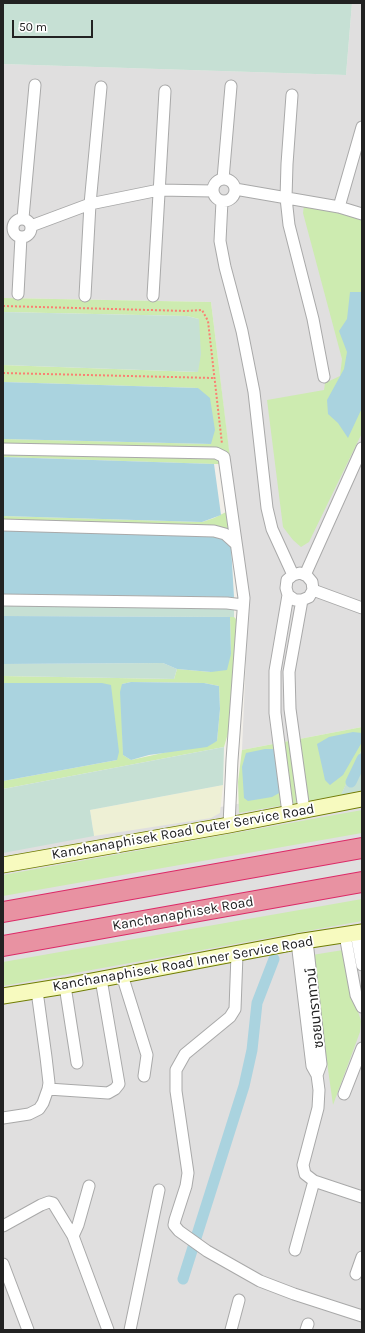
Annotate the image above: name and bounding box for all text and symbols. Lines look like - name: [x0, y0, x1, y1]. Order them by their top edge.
- scale bar: [14, 12, 95, 38]
- text: 50 m: [19, 20, 47, 34]
- street label: Kanchanaphisek Road Outer Service Road: [50, 801, 316, 863]
- street label: Kanchanaphisek Road: [111, 893, 255, 935]
- street label: Kanchanaphisek Road Inner Service Road: [51, 933, 315, 995]
- street label: ซอยนาราทาวน์: [302, 967, 328, 1049]

